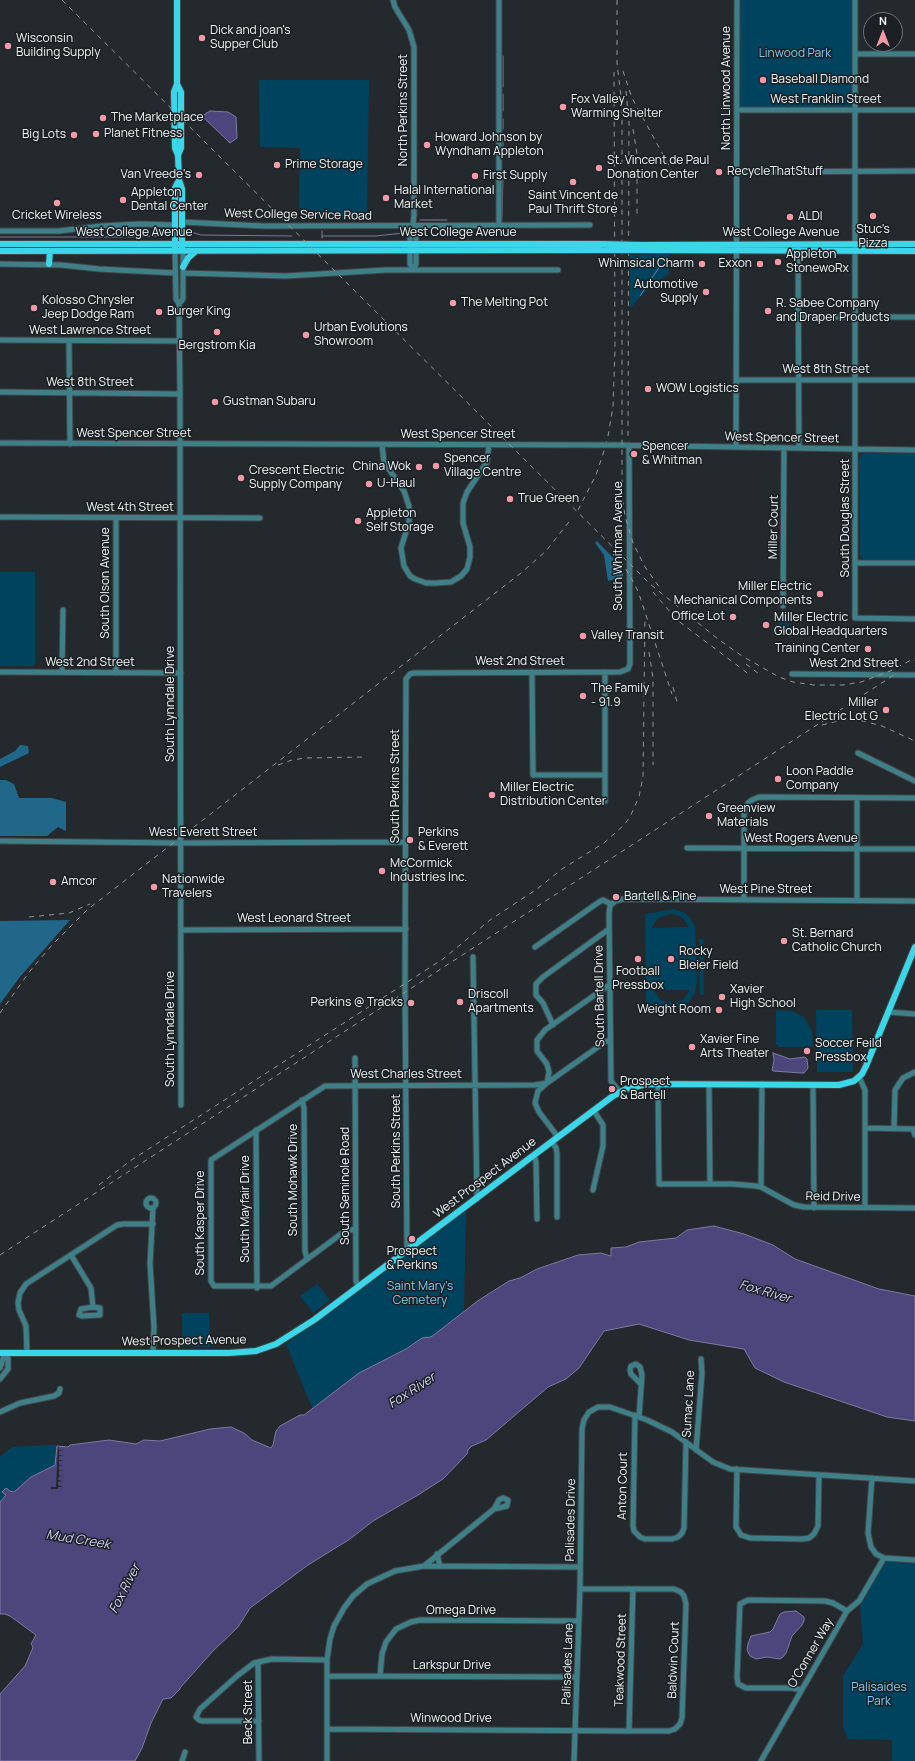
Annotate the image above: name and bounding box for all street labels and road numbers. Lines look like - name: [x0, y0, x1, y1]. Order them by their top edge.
- street label: North Linwood Avenue: [720, 26, 734, 150]
- street label: North Perkins Street: [397, 54, 411, 166]
- street label: West Franklin Street: [770, 93, 882, 107]
- street label: West College Service Road: [224, 207, 372, 223]
- street label: West College Avenue: [76, 226, 192, 240]
- street label: West College Avenue: [400, 226, 516, 240]
- street label: West College Avenue: [723, 226, 839, 240]
- street label: West Lawrence Street: [29, 324, 151, 338]
- street label: West 8th Street: [782, 363, 870, 377]
- street label: West 8th Street: [46, 376, 134, 390]
- street label: West Spencer Street: [77, 427, 191, 441]
- street label: West Spencer Street: [401, 428, 515, 442]
- street label: West Spencer Street: [724, 430, 840, 446]
- street label: South Douglas Street: [839, 459, 853, 577]
- street label: South Whitman Avenue: [612, 481, 626, 611]
- street label: Miller Court: [766, 495, 782, 559]
- street label: West 4th Street: [86, 501, 174, 515]
- street label: South Olson Avenue: [99, 527, 113, 639]
- street label: South Lynndale Drive: [164, 646, 178, 762]
- street label: West 2nd Street: [475, 655, 565, 669]
- street label: West 2nd Street: [45, 656, 135, 670]
- street label: West 2nd Street: [809, 657, 899, 671]
- street label: South Perkins Street: [389, 729, 403, 843]
- street label: West Everett Street: [149, 826, 257, 840]
- street label: West Rogers Avenue: [744, 832, 858, 846]
- street label: West Pine Street: [720, 883, 812, 897]
- street label: West Leonard Street: [237, 912, 351, 926]
- street label: South Bartell Drive: [592, 945, 608, 1047]
- street label: South Lynndale Drive: [164, 971, 178, 1087]
- street label: West Charles Street: [350, 1068, 462, 1082]
- street label: South Perkins Street: [390, 1094, 404, 1208]
- street label: South Mohawk Drive: [287, 1124, 301, 1236]
- street label: South Seminole Road: [339, 1127, 353, 1245]
- street label: West Prospect Avenue: [431, 1135, 539, 1221]
- street label: South Mayfair Drive: [239, 1155, 253, 1263]
- street label: South Kasper Drive: [194, 1171, 208, 1275]
- street label: Reid Drive: [805, 1189, 861, 1205]
- street label: West Prospect Avenue: [121, 1333, 247, 1349]
- street label: Sumac Lane: [680, 1370, 698, 1438]
- street label: Anton Court: [615, 1452, 631, 1520]
- street label: Palisades Drive: [563, 1478, 579, 1562]
- street label: Omega Drive: [426, 1604, 496, 1618]
- street label: Teakwood Street: [612, 1613, 630, 1707]
- street label: O'Conner Way: [785, 1616, 837, 1690]
- street label: Baldwin Court: [665, 1621, 683, 1699]
- street label: Palisades Lane: [559, 1623, 577, 1705]
- street label: Larkspur Drive: [413, 1659, 491, 1673]
- street label: Beck Street: [242, 1680, 256, 1744]
- street label: Winwood Drive: [410, 1712, 492, 1726]

